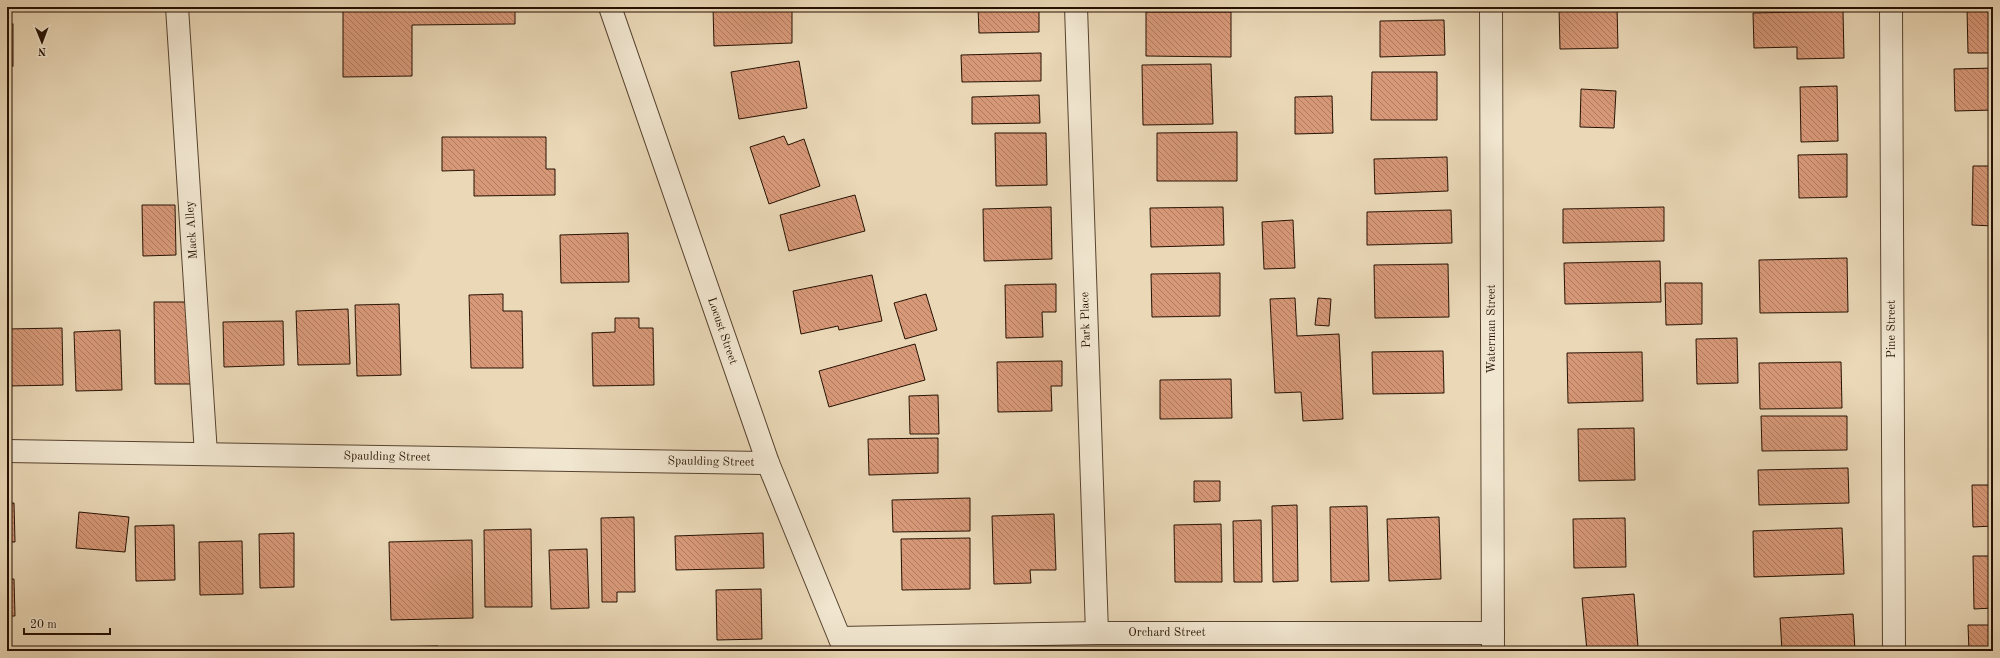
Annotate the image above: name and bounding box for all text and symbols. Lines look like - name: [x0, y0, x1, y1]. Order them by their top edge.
- north arrow: [22, 22, 62, 62]
- text: N: [37, 45, 46, 56]
- street label: Mack Alley: [184, 200, 200, 260]
- street label: Waterman Street: [1486, 284, 1498, 374]
- street label: Park Place: [1079, 291, 1093, 348]
- street label: Locust Street: [705, 296, 739, 366]
- street label: Pine Street: [1886, 300, 1898, 358]
- street label: Spaulding Street: [343, 450, 431, 464]
- street label: Spaulding Street: [667, 455, 755, 469]
- scale bar: [24, 610, 110, 636]
- text: 20 m: [30, 619, 57, 631]
- street label: Orchard Street: [1128, 627, 1206, 639]

